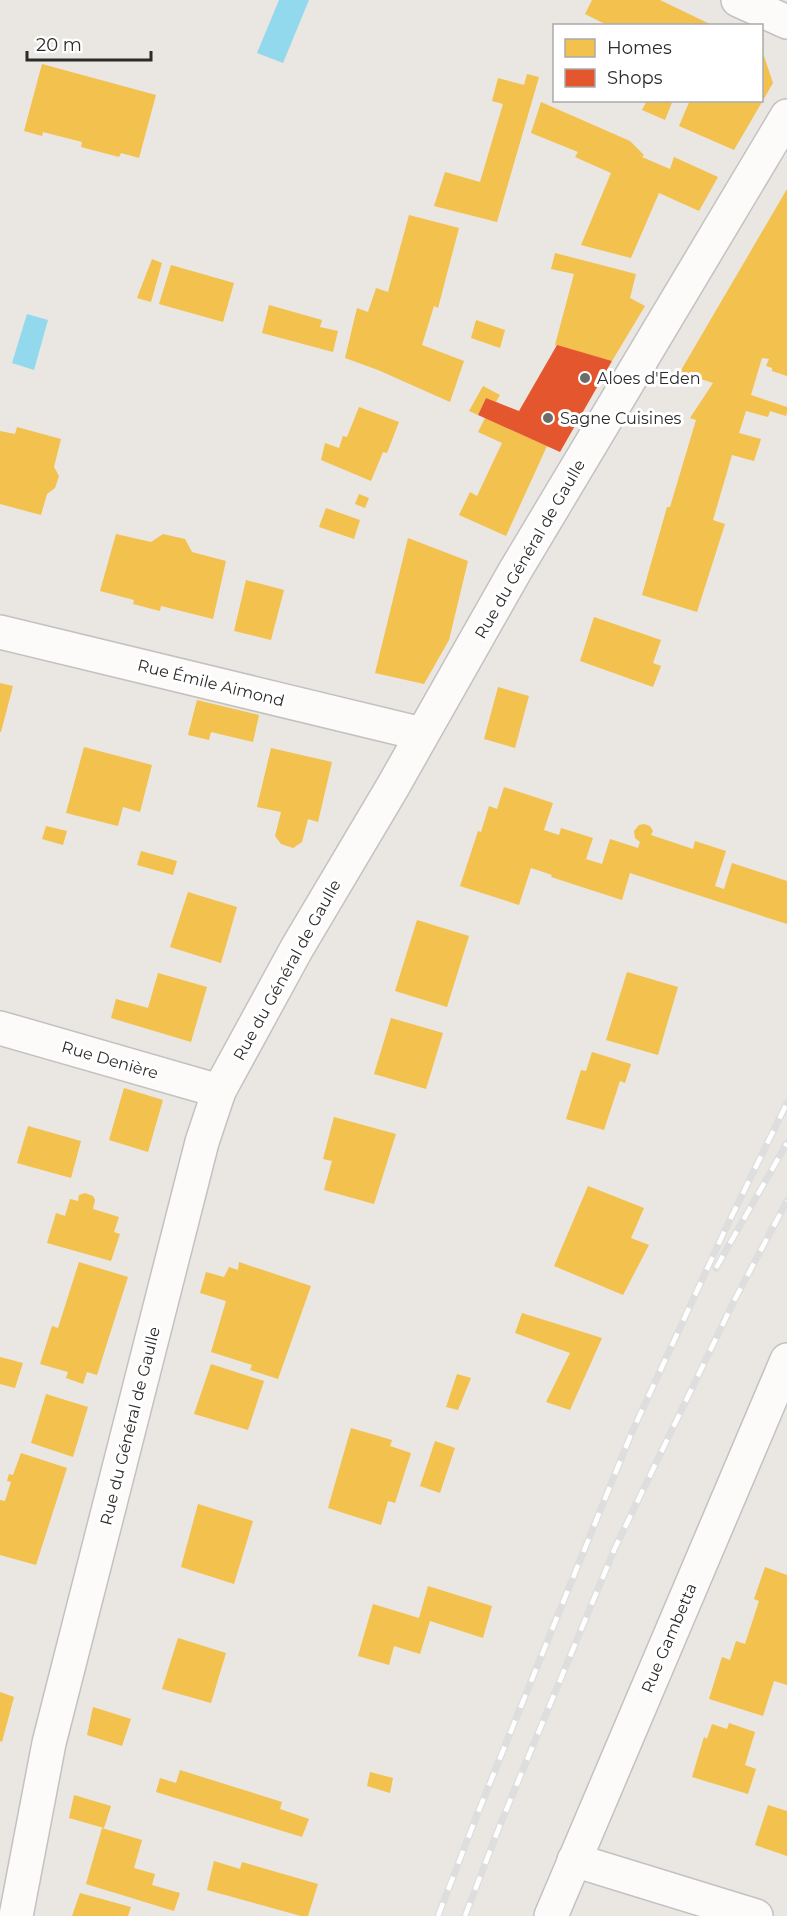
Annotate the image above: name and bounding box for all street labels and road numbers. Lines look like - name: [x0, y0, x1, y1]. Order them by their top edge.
- street label: Rue du Général de Gaulle: [471, 456, 589, 642]
- street label: Rue Émile Aimond: [136, 656, 286, 710]
- street label: Rue du Général de Gaulle: [229, 876, 345, 1064]
- street label: Rue Denière: [59, 1037, 161, 1083]
- street label: Rue du Général de Gaulle: [96, 1325, 164, 1527]
- street label: Rue Gambetta: [637, 1580, 701, 1696]

